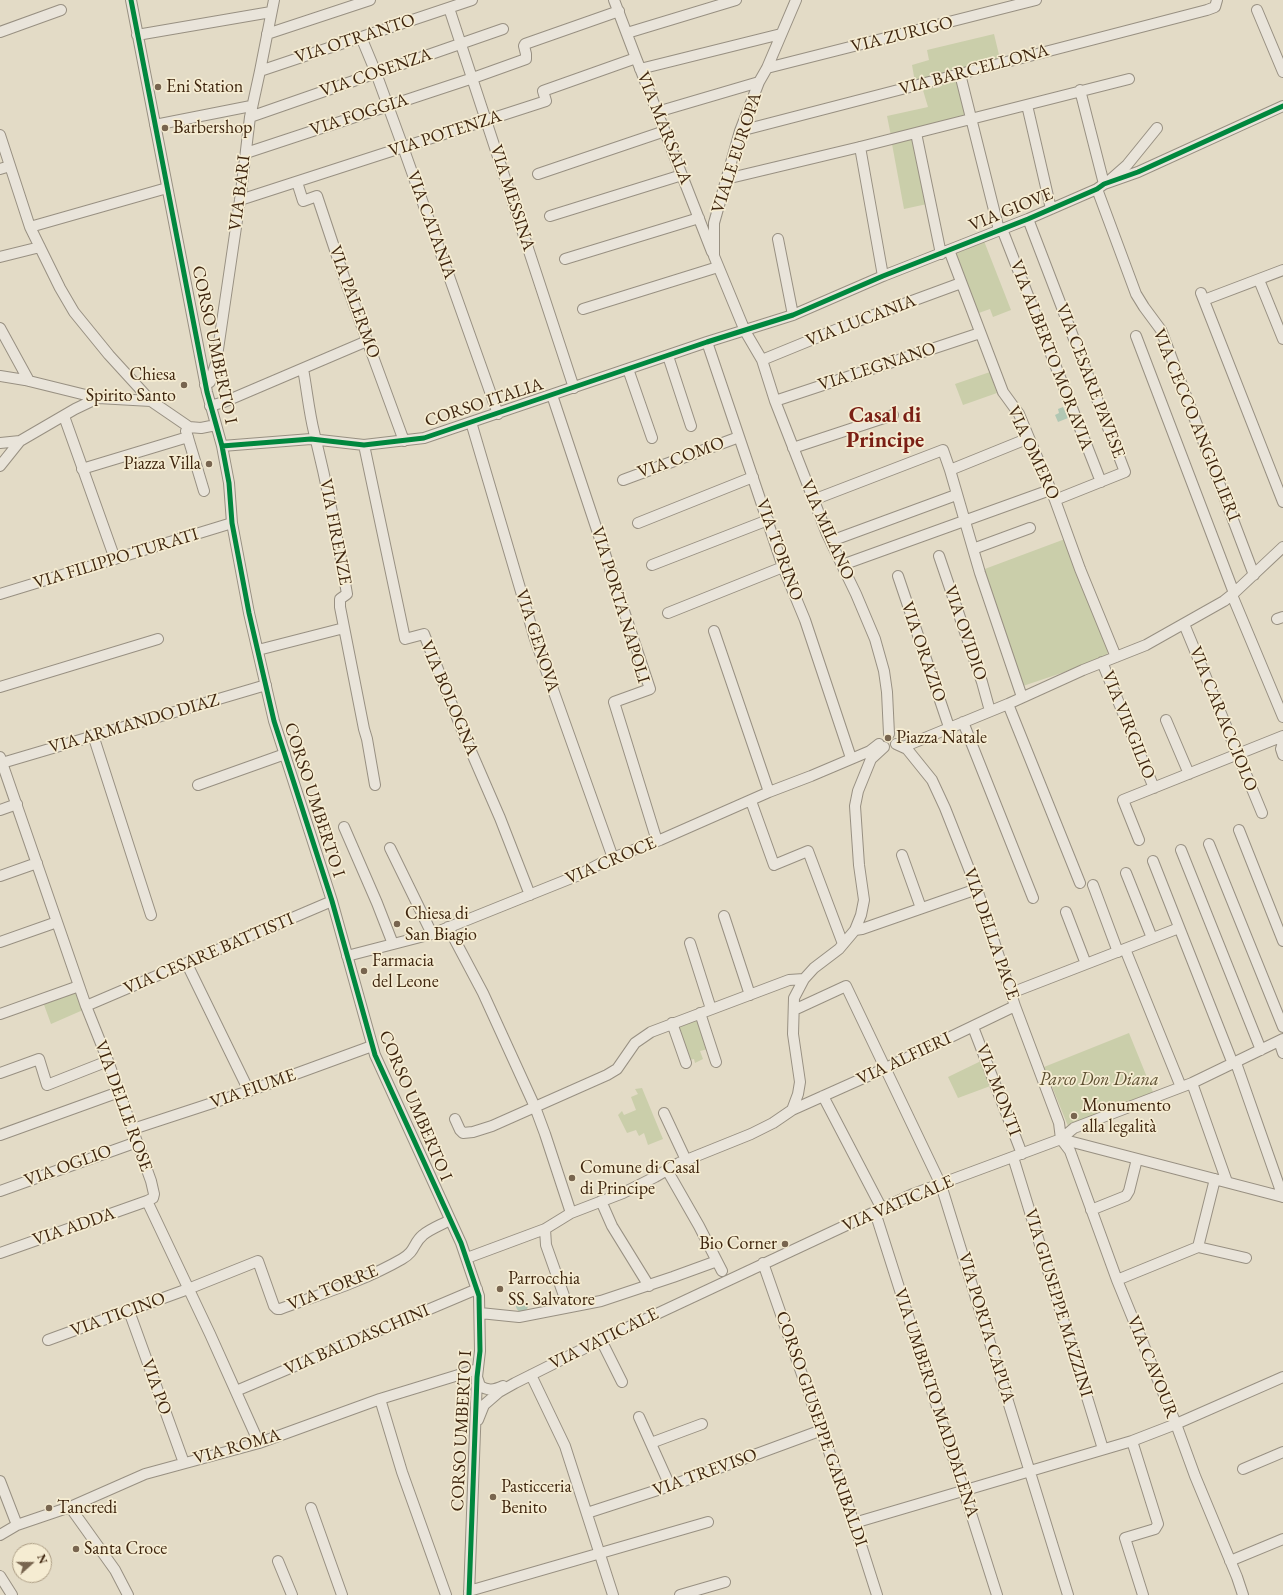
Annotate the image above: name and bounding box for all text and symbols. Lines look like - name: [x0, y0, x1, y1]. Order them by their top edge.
- street label: VIA OTRANTO: [292, 9, 418, 69]
- street label: VIA ZURIGO: [849, 12, 955, 58]
- street label: VIA BARCELLONA: [897, 40, 1051, 100]
- street label: VIA COSENZA: [317, 44, 435, 102]
- street label: VIA MARSALA: [632, 69, 696, 187]
- place label: Eni Station: [166, 76, 243, 98]
- marker: Eni Station: [153, 82, 163, 92]
- street label: VIA FOGGIA: [307, 89, 411, 141]
- street label: VIALE EUROPA: [707, 90, 767, 216]
- street label: VIA POTENZA: [386, 106, 504, 162]
- place label: Barbershop: [173, 117, 252, 139]
- marker: Barbershop: [160, 123, 170, 133]
- street label: VIA MESSINA: [485, 142, 539, 254]
- street label: VIA BARI: [225, 154, 255, 232]
- street label: VIA CATANIA: [401, 168, 461, 282]
- street label: VIA GIOVE: [966, 183, 1056, 237]
- street label: VIA PALERMO: [324, 243, 384, 361]
- street label: VIA ALBERTO MORAVIA: [1005, 257, 1097, 453]
- street label: CORSO UMBERTO I: [187, 264, 241, 426]
- street label: VIA LUCANIA: [803, 290, 919, 352]
- street label: VIA CESARE PAVESE: [1051, 301, 1129, 461]
- street label: VIA CECCO ANGIOLIERI: [1147, 326, 1245, 524]
- street label: VIA LEGNANO: [815, 338, 939, 396]
- place label: Chiesa Spirito Santo: [86, 364, 176, 406]
- street label: CORSO ITALIA: [422, 374, 546, 432]
- marker: Chiesa Spirito Santo: [179, 380, 189, 390]
- district label: Casal di Principe: [846, 403, 924, 454]
- street label: VIA OMERO: [1002, 403, 1064, 503]
- street label: VIA COMO: [635, 432, 727, 484]
- place label: Piazza Villa: [124, 453, 201, 475]
- marker: Piazza Villa: [204, 459, 214, 469]
- street label: VIA MILANO: [795, 476, 859, 584]
- street label: VIA FIRENZE: [314, 477, 356, 587]
- street label: VIA TORINO: [751, 496, 807, 604]
- street label: VIA FILIPPO TURATI: [31, 524, 201, 594]
- street label: VIA PORTA NAPOLI: [586, 524, 654, 686]
- street label: VIA OVIDIO: [939, 583, 991, 683]
- street label: VIA GENOVA: [510, 587, 564, 695]
- street label: VIA ORAZIO: [896, 599, 950, 705]
- street label: VIA BOLOGNA: [415, 637, 483, 759]
- street label: VIA CARACCIOLO: [1184, 643, 1262, 795]
- street label: VIA VIRGILIO: [1096, 668, 1160, 782]
- street label: VIA ARMANDO DIAZ: [46, 689, 222, 759]
- street label: CORSO UMBERTO I: [279, 720, 349, 880]
- place label: Piazza Natale: [896, 727, 987, 749]
- marker: Piazza Natale: [883, 733, 893, 743]
- street label: VIA CROCE: [562, 832, 660, 890]
- street label: VIA DELLA PACE: [958, 865, 1024, 1003]
- place label: Chiesa di San Biagio: [405, 903, 477, 946]
- street label: VIA CESARE BATTISTI: [121, 908, 297, 1000]
- marker: Chiesa di San Biagio: [392, 919, 402, 929]
- place label: Farmacia del Leone: [372, 950, 439, 992]
- marker: Farmacia del Leone: [359, 966, 369, 976]
- street label: CORSO UMBERTO I: [374, 1027, 456, 1185]
- street label: VIA ALFIERI: [853, 1028, 955, 1090]
- street label: VIA DELLE ROSE: [89, 1038, 157, 1174]
- street label: VIA MONTI: [971, 1041, 1025, 1139]
- street label: VIA FIUME: [207, 1064, 299, 1114]
- park label: Parco Don Diana: [1039, 1069, 1159, 1091]
- place label: Monumento alla legalità: [1082, 1095, 1171, 1138]
- marker: Monumento alla legalità: [1069, 1111, 1079, 1121]
- street label: VIA OGLIO: [21, 1140, 115, 1192]
- place label: Comune di Casal di Principe: [580, 1157, 700, 1200]
- street label: VIA VATICALE: [839, 1171, 957, 1237]
- marker: Comune di Casal di Principe: [567, 1173, 577, 1183]
- street label: VIA ADDA: [30, 1203, 118, 1251]
- street label: VIA GIUSEPPE MAZZINI: [1019, 1206, 1097, 1400]
- place label: Bio Corner: [699, 1233, 777, 1255]
- marker: Bio Corner: [780, 1239, 790, 1249]
- street label: VIA PORTA CAPUA: [953, 1250, 1019, 1406]
- street label: VIA TORRE: [285, 1260, 381, 1316]
- place label: Parrocchia SS. Salvatore: [508, 1268, 595, 1310]
- marker: Parrocchia SS. Salvatore: [495, 1284, 505, 1294]
- street label: VIA UMBERTO MADDALENA: [889, 1286, 983, 1520]
- street label: VIA TICINO: [68, 1288, 168, 1342]
- street label: VIA BALDASCHINI: [281, 1300, 433, 1380]
- street label: VIA VATICALE: [546, 1303, 662, 1375]
- street label: CORSO GIUSEPPE GARIBALDI: [771, 1308, 871, 1550]
- street label: VIA CAVOUR: [1122, 1313, 1182, 1421]
- street label: CORSO UMBERTO I: [447, 1350, 477, 1512]
- street label: VIA PO: [136, 1356, 176, 1418]
- street label: VIA ROMA: [191, 1424, 283, 1470]
- street label: VIA TREVISO: [650, 1444, 760, 1502]
- place label: Pasticceria Benito: [501, 1476, 572, 1518]
- marker: Pasticceria Benito: [488, 1492, 498, 1502]
- place label: Tancredi: [57, 1497, 117, 1519]
- marker: Tancredi: [44, 1503, 54, 1513]
- place label: Santa Croce: [84, 1538, 167, 1560]
- north arrow: [12, 1543, 52, 1583]
- marker: Santa Croce: [71, 1544, 81, 1554]
- text: N: [34, 1552, 50, 1566]

